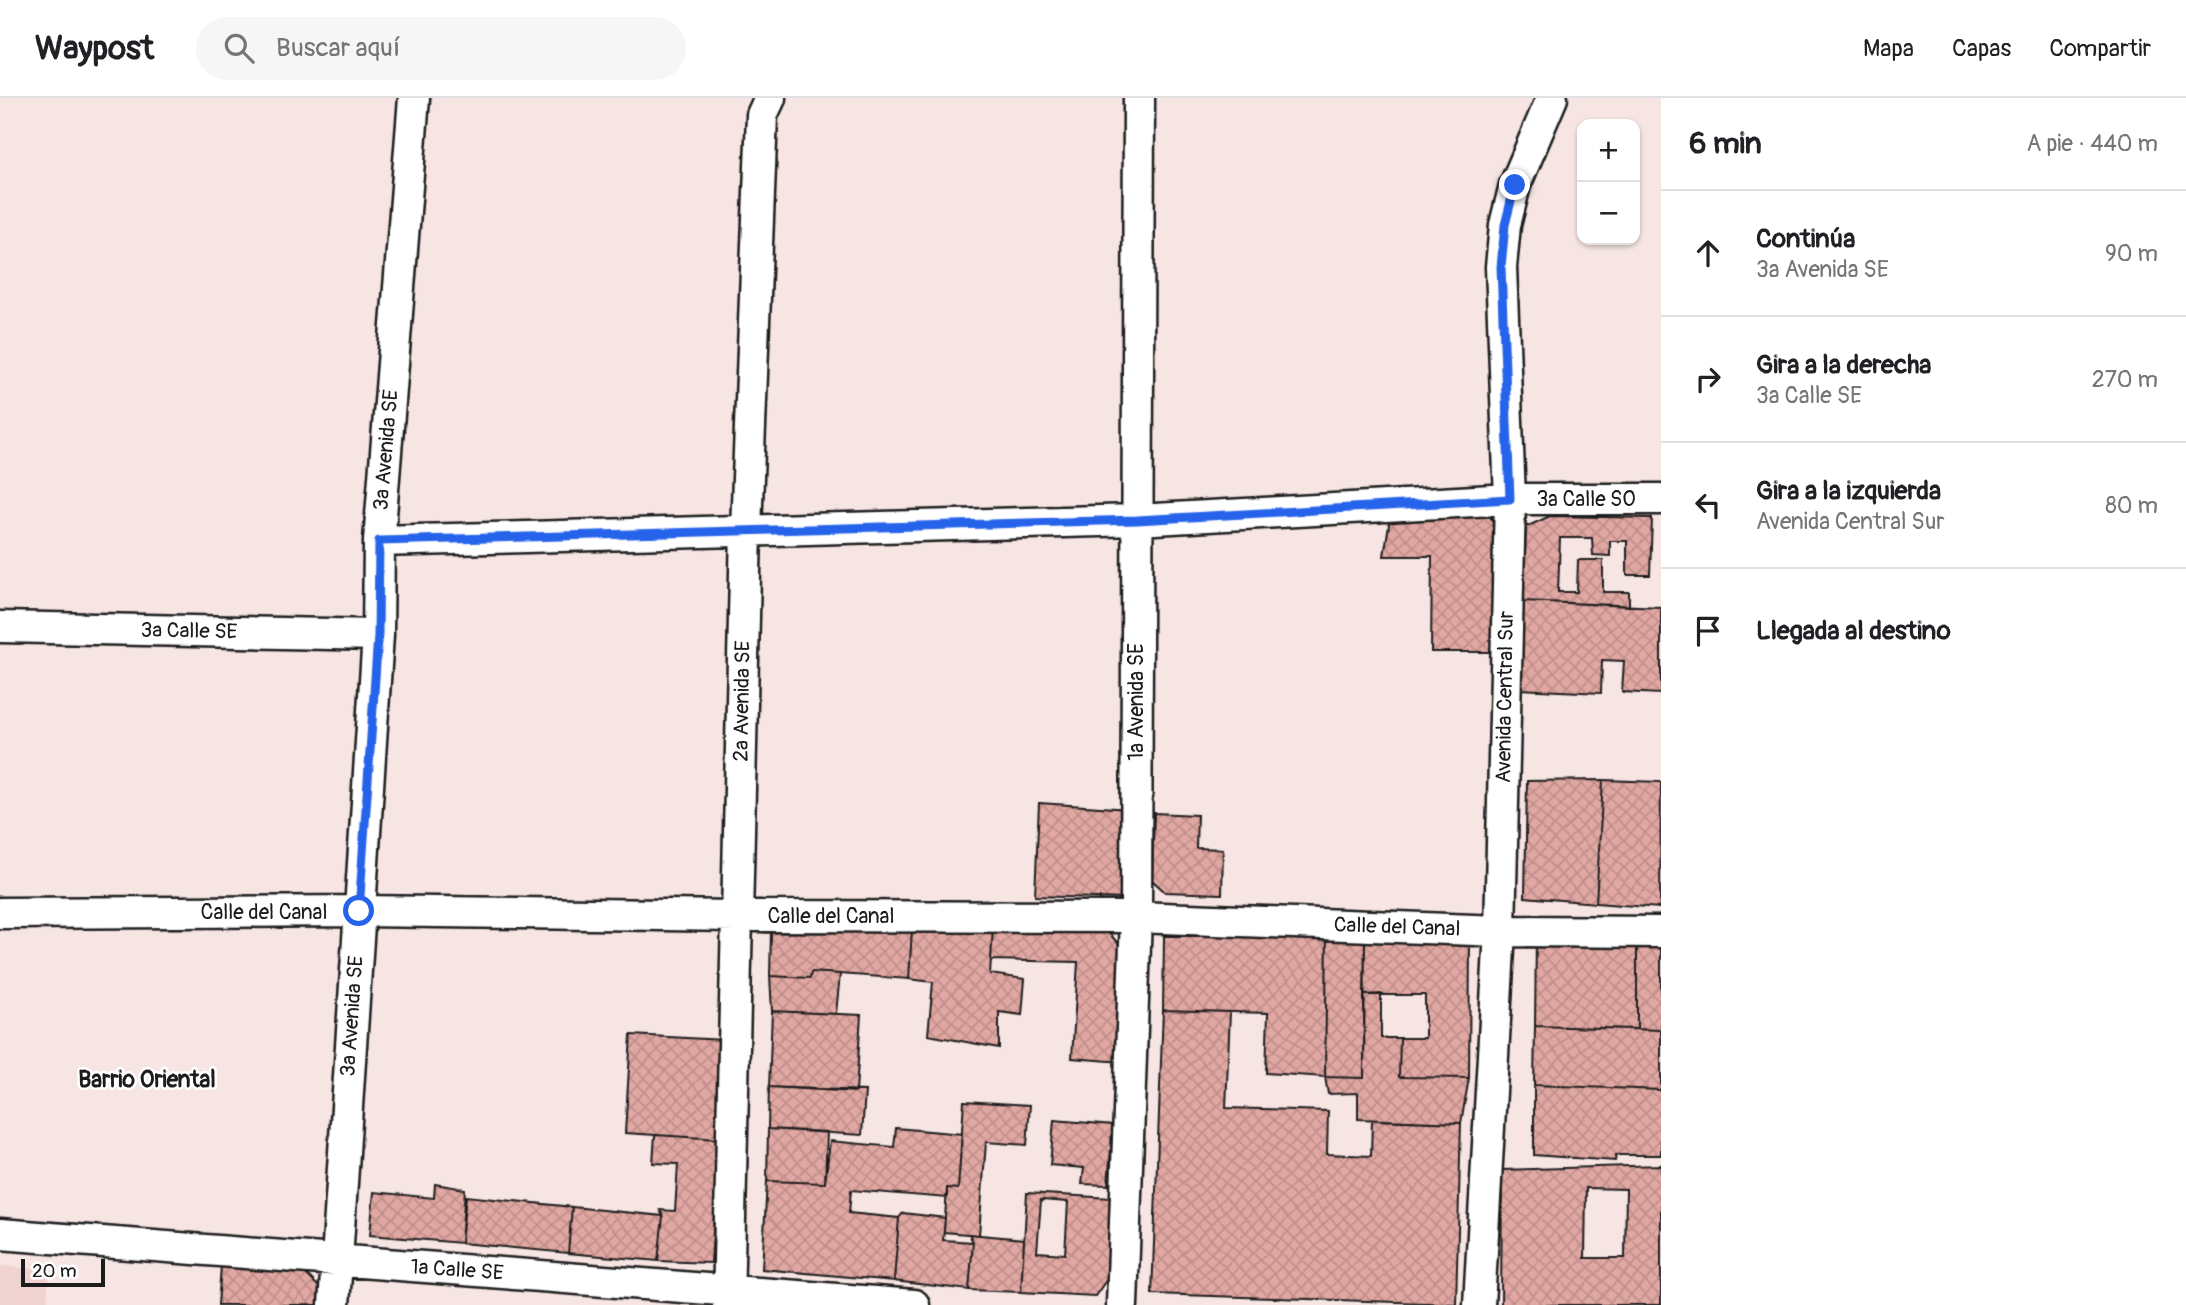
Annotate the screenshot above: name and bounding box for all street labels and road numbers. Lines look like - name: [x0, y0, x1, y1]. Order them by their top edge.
- street label: 3a Avenida SE: [367, 388, 405, 512]
- street label: 3a Calle SO: [1536, 486, 1636, 513]
- street label: Avenida Central Sur: [1490, 610, 1520, 783]
- street label: 3a Calle SE: [140, 617, 238, 645]
- street label: 2a Avenida SE: [727, 640, 757, 762]
- street label: 1a Avenida SE: [1123, 643, 1150, 761]
- street label: Calle del Canal: [201, 899, 327, 926]
- street label: Calle del Canal: [768, 903, 894, 930]
- street label: Calle del Canal: [1333, 911, 1461, 943]
- street label: 3a Avenida SE: [334, 955, 370, 1077]
- street label: 1a Calle SE: [410, 1253, 505, 1287]

